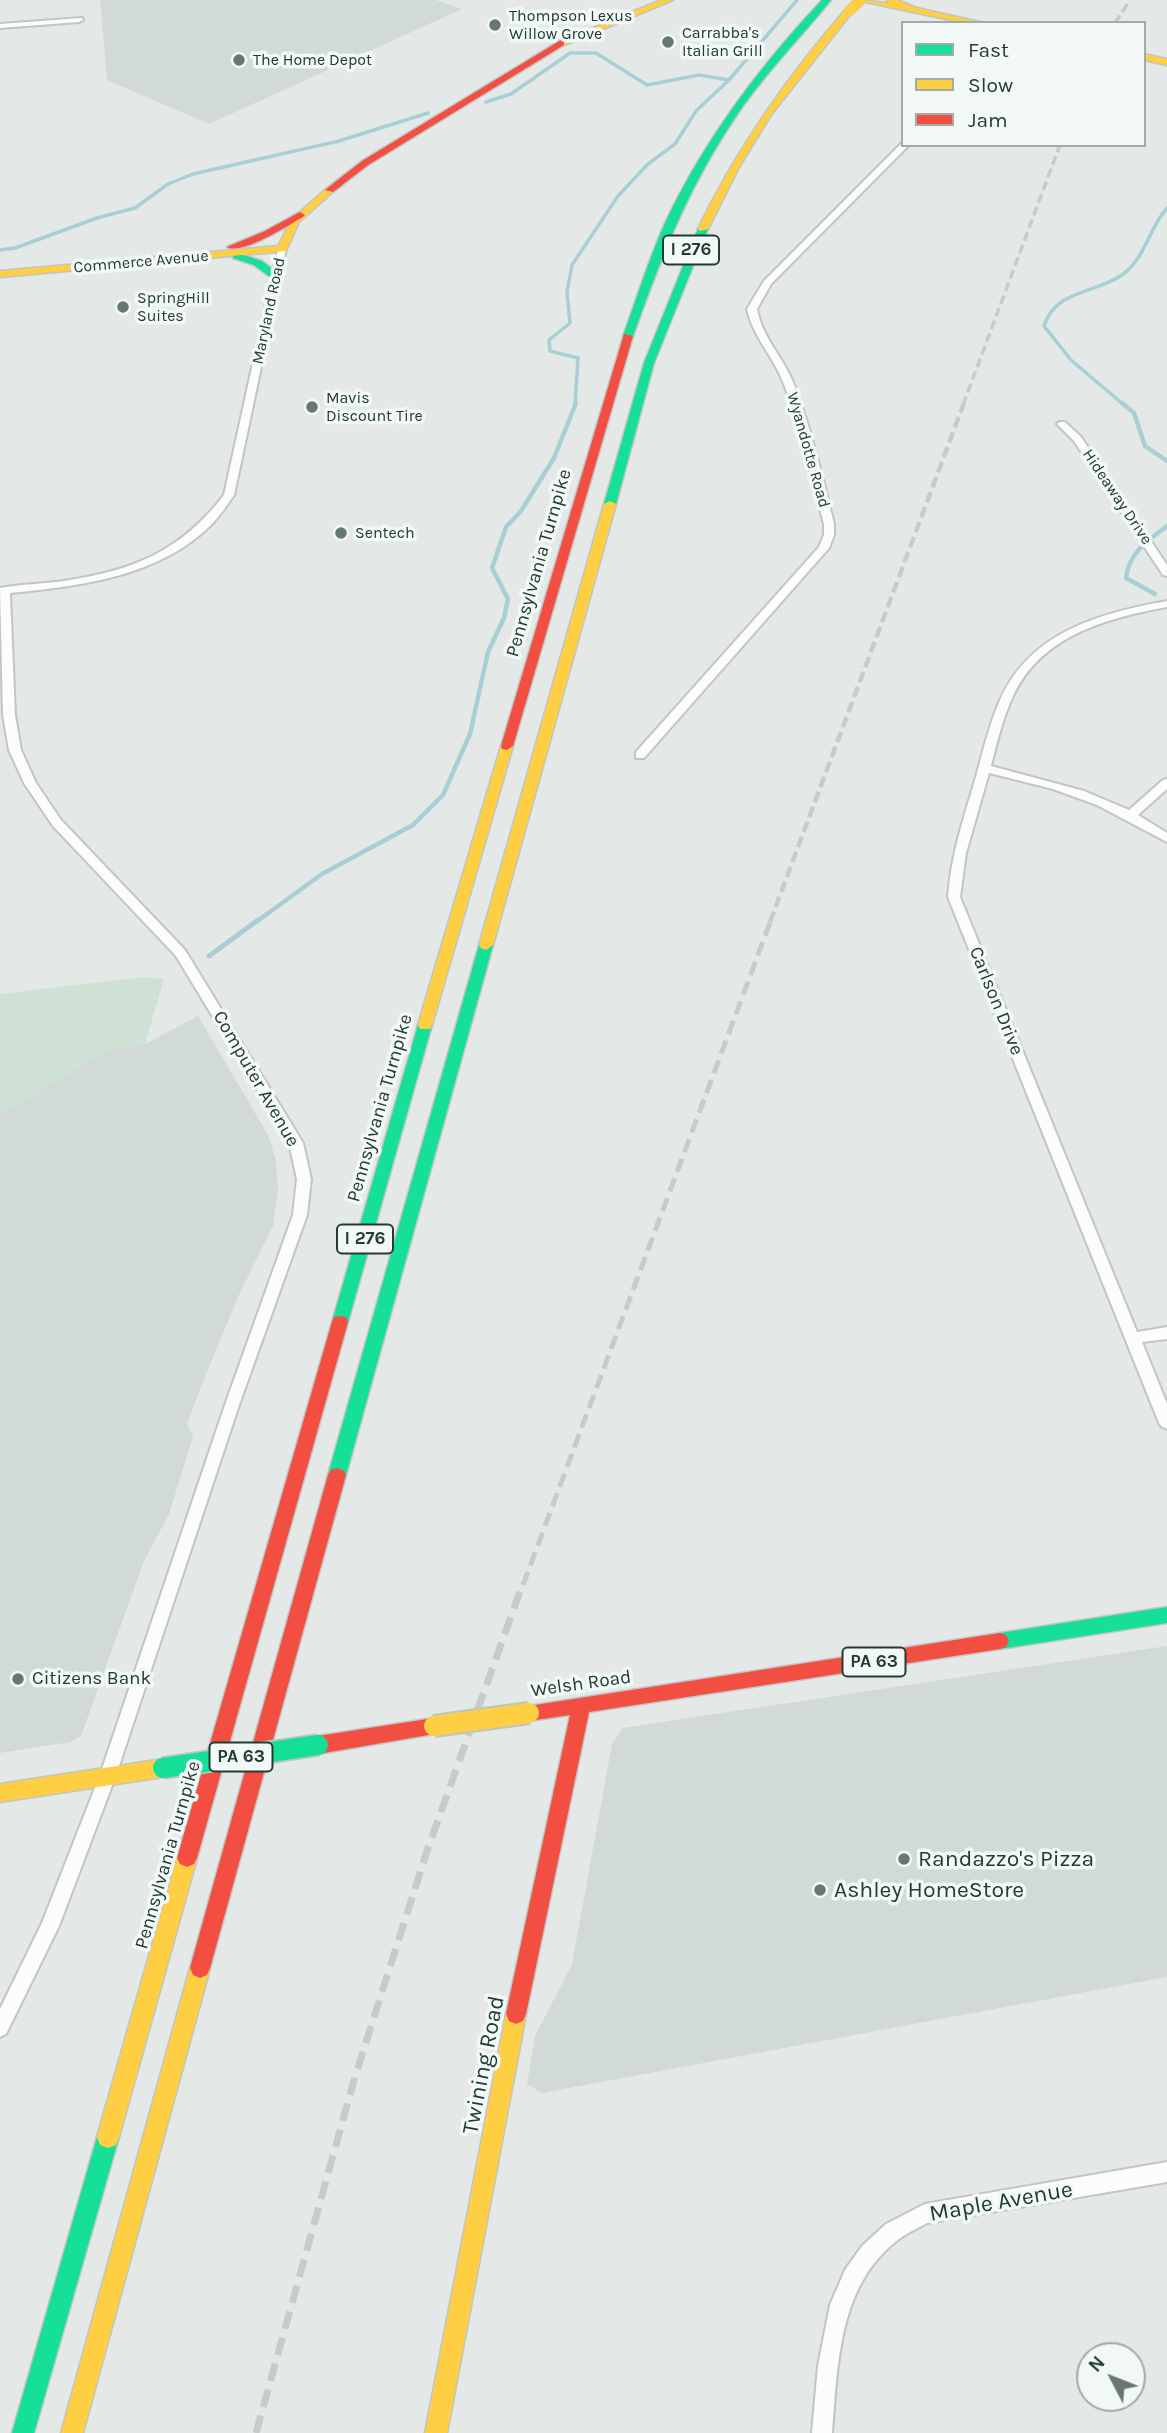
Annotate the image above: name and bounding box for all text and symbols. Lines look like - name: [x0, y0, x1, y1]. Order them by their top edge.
- place label: Thompson Lexus Willow Grove: [509, 6, 632, 44]
- marker: Thompson Lexus Willow Grove: [487, 17, 503, 33]
- legend: [901, 21, 1146, 147]
- place label: Carrabba's Italian Grill: [682, 23, 763, 61]
- marker: Carrabba's Italian Grill: [660, 34, 676, 50]
- text: Fast: [968, 38, 1009, 62]
- place label: The Home Depot: [253, 50, 372, 70]
- marker: The Home Depot: [231, 52, 247, 68]
- text: Slow: [968, 73, 1013, 97]
- text: Jam: [968, 108, 1008, 132]
- road number: I 276: [663, 236, 719, 264]
- street label: Commerce Avenue: [73, 247, 209, 277]
- street label: Maryland Road: [248, 256, 290, 366]
- place label: SpringHill Suites: [137, 288, 210, 326]
- marker: SpringHill Suites: [115, 299, 131, 315]
- place label: Mavis Discount Tire: [326, 388, 423, 426]
- street label: Wyandotte Road: [782, 390, 834, 510]
- marker: Mavis Discount Tire: [304, 399, 320, 415]
- street label: Hideaway Drive: [1078, 446, 1156, 548]
- street label: Pennsylvania Turnpike: [501, 466, 577, 660]
- place label: Sentech: [355, 523, 415, 543]
- marker: Sentech: [333, 525, 349, 541]
- street label: Carlson Drive: [964, 943, 1028, 1059]
- street label: Computer Avenue: [208, 1007, 304, 1151]
- street label: Pennsylvania Turnpike: [342, 1011, 418, 1205]
- road number: I 276: [337, 1224, 393, 1254]
- road number: PA 63: [842, 1647, 906, 1676]
- street label: Welsh Road: [529, 1666, 633, 1702]
- place label: Citizens Bank: [32, 1668, 151, 1690]
- marker: Citizens Bank: [10, 1671, 26, 1687]
- road number: PA 63: [210, 1742, 272, 1772]
- street label: Pennsylvania Turnpike: [130, 1758, 206, 1952]
- place label: Randazzo's Pizza: [918, 1845, 1094, 1873]
- marker: Randazzo's Pizza: [896, 1851, 912, 1867]
- place label: Ashley HomeStore: [834, 1876, 1024, 1904]
- marker: Ashley HomeStore: [812, 1882, 828, 1898]
- street label: Twining Road: [457, 1993, 511, 2137]
- street label: Maple Avenue: [927, 2176, 1075, 2228]
- north arrow: [1076, 2342, 1146, 2412]
- text: N: [1084, 2352, 1110, 2377]

